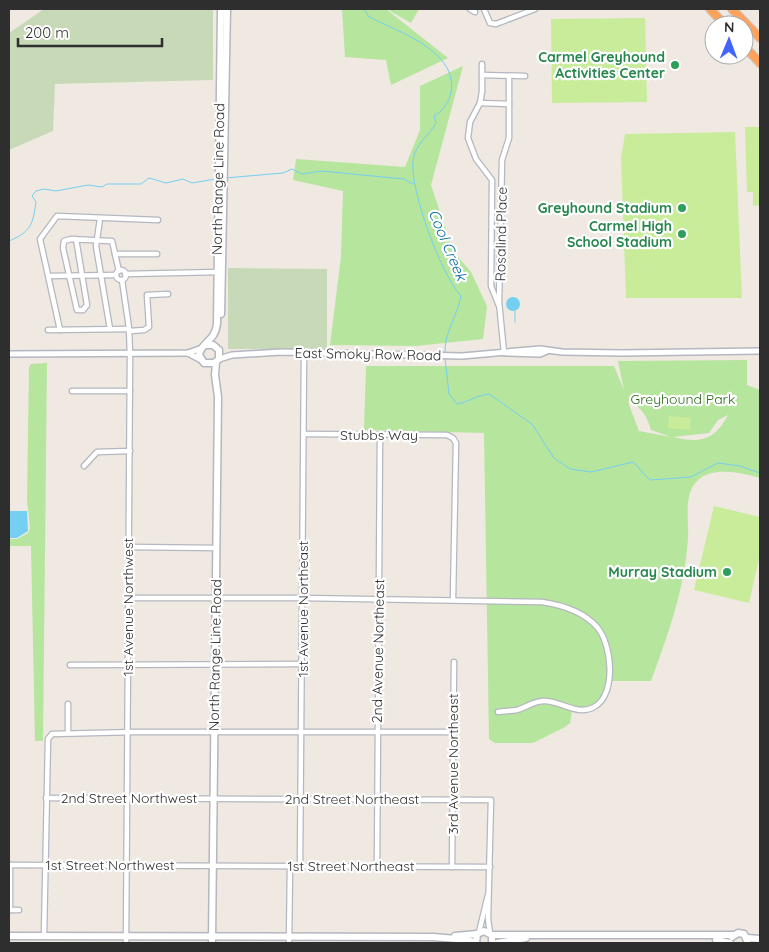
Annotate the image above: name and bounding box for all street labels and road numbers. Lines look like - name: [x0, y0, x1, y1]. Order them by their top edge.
- street label: North Range Line Road: [208, 103, 228, 255]
- street label: Rosalind Place: [491, 186, 511, 282]
- street label: East Smoky Row Road: [294, 344, 442, 364]
- street label: Stubbs Way: [340, 426, 418, 444]
- street label: 1st Avenue Northwest: [119, 538, 137, 676]
- street label: 1st Avenue Northeast: [294, 540, 312, 677]
- street label: 2nd Avenue Northeast: [368, 578, 388, 723]
- street label: North Range Line Road: [205, 579, 225, 731]
- street label: 3rd Avenue Northeast: [444, 693, 462, 834]
- street label: 2nd Street Northwest: [61, 789, 198, 807]
- street label: 2nd Street Northeast: [285, 790, 420, 808]
- street label: 1st Street Northwest: [46, 856, 175, 874]
- street label: 1st Street Northeast: [288, 857, 415, 875]

